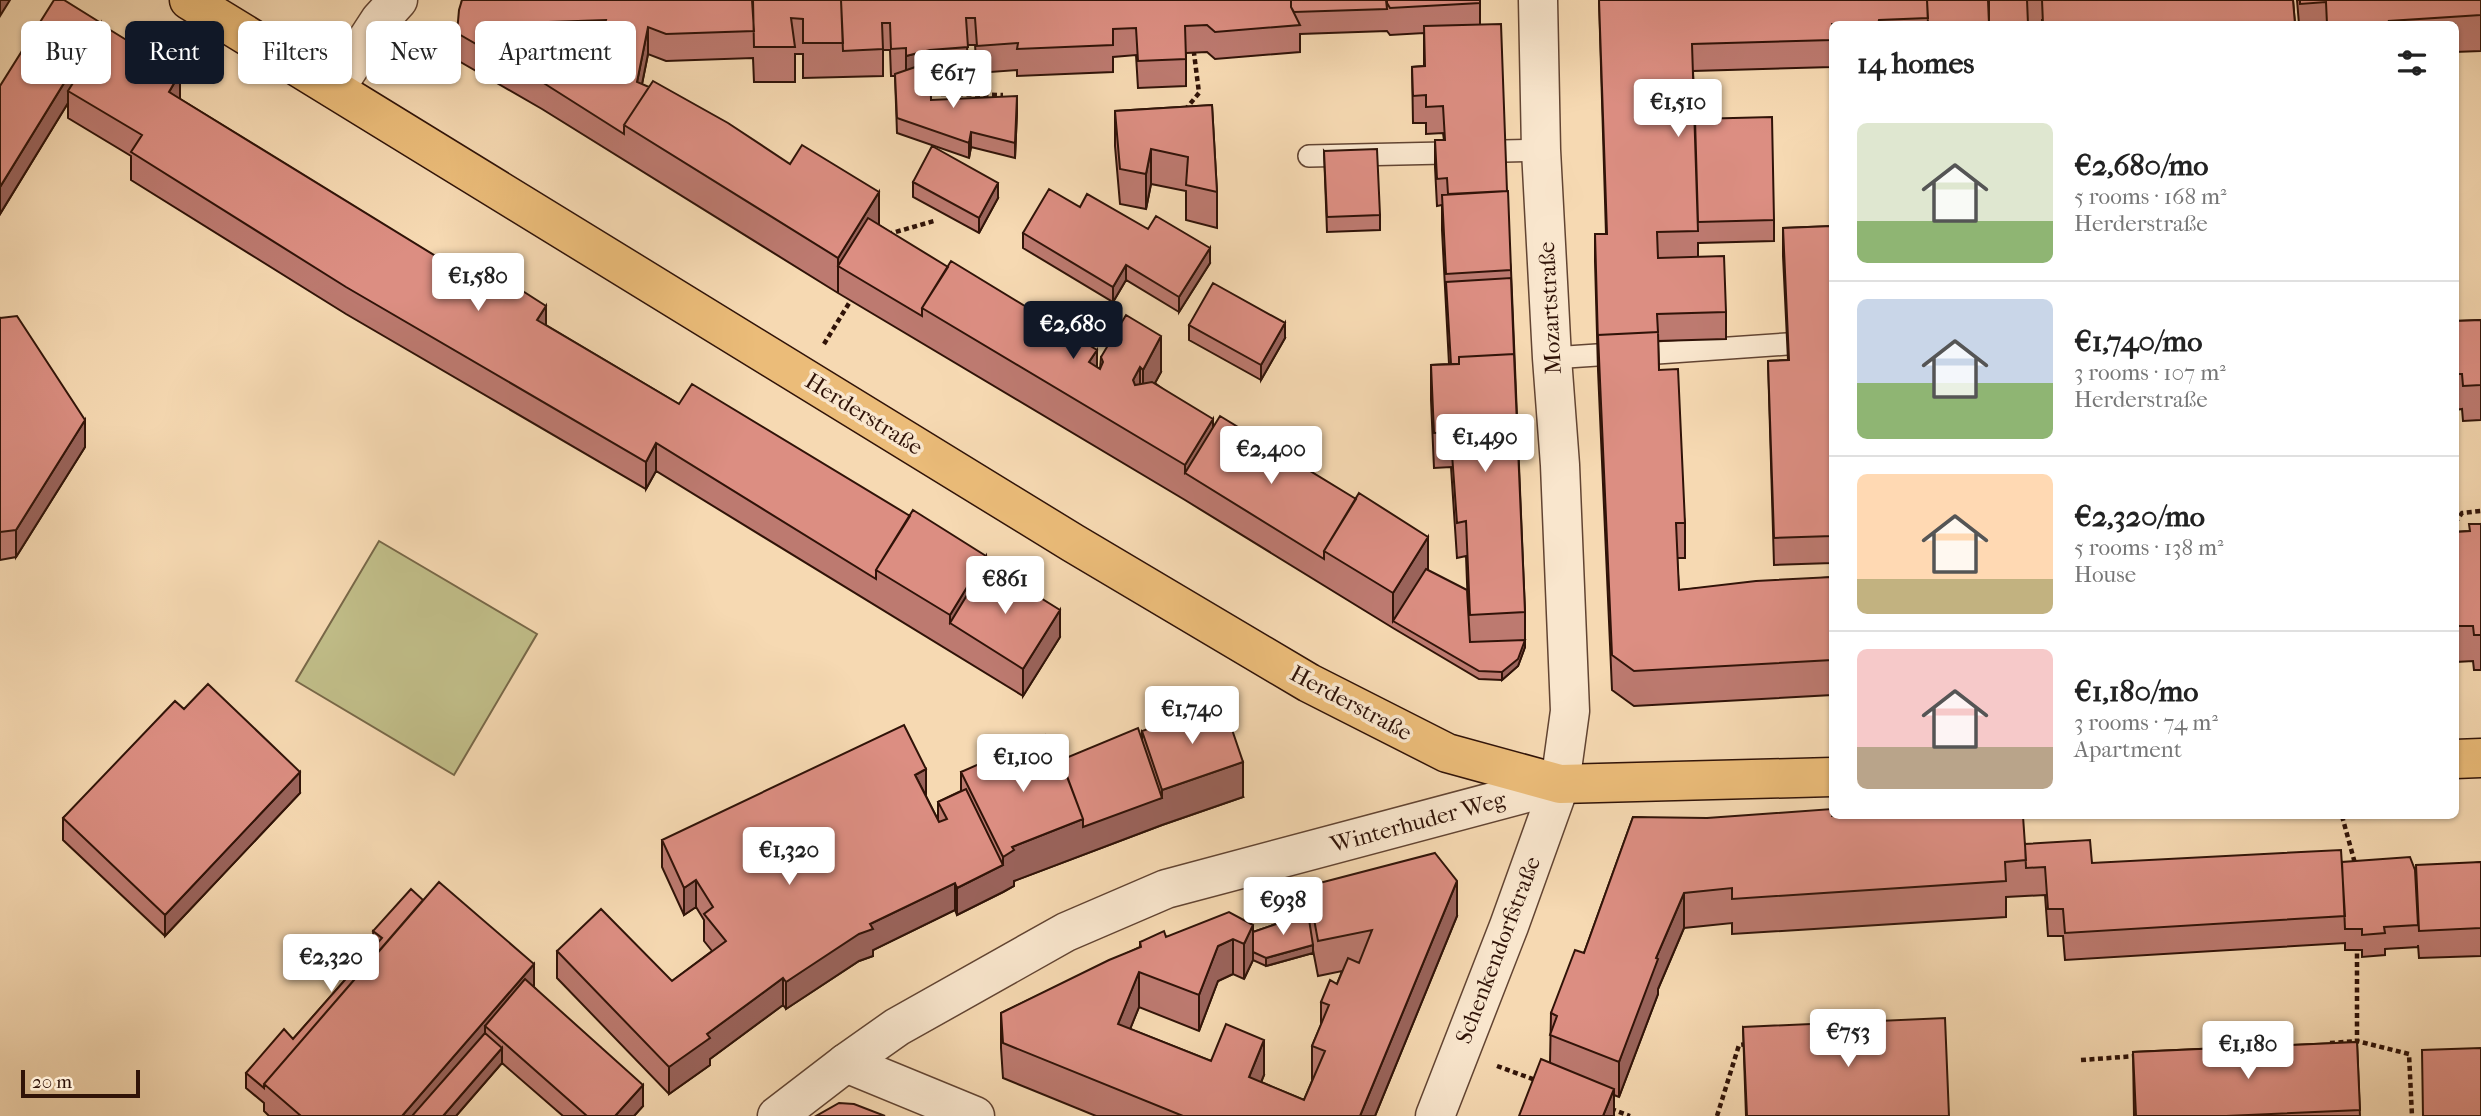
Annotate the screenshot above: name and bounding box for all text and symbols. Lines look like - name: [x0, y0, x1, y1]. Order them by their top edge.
- chip: Buy: [21, 21, 111, 84]
- chip: Rent: [125, 21, 224, 84]
- chip: Filters: [238, 21, 352, 84]
- chip: New: [366, 21, 461, 84]
- chip: Apartment: [475, 21, 636, 84]
- icon: filters: [2393, 44, 2431, 82]
- text: 14 homes: [1857, 46, 1974, 81]
- pin: €617: [912, 50, 994, 110]
- text: €617: [930, 59, 976, 86]
- pin: €1,510: [1621, 80, 1735, 139]
- text: €1,510: [1650, 88, 1706, 115]
- text: €2,680/mo: [2074, 148, 2209, 183]
- icon: home: [1913, 151, 1997, 235]
- text: 5 rooms · 168 m²: [2074, 183, 2227, 210]
- text: Herderstraße: [2074, 210, 2208, 237]
- street label: Mozartstraße: [1533, 241, 1567, 375]
- pin: €1,580: [421, 254, 535, 313]
- text: €1,580: [448, 262, 508, 289]
- pin: €2,680: [1016, 302, 1130, 361]
- text: €2,680: [1040, 310, 1106, 337]
- text: €1,740/mo: [2074, 324, 2202, 359]
- icon: home: [1913, 327, 1997, 411]
- text: 3 rooms · 107 m²: [2074, 359, 2226, 386]
- street label: Herderstraße: [800, 367, 928, 461]
- text: Herderstraße: [2074, 386, 2208, 413]
- pin: €1,490: [1428, 414, 1542, 474]
- text: €1,490: [1452, 423, 1518, 450]
- pin: €2,400: [1214, 426, 1328, 486]
- text: €2,400: [1236, 435, 1306, 462]
- text: €2,320/mo: [2074, 499, 2205, 534]
- icon: home: [1913, 502, 1997, 586]
- text: 5 rooms · 138 m²: [2074, 534, 2224, 561]
- pin: €861: [964, 556, 1046, 616]
- text: House: [2074, 561, 2136, 588]
- text: €861: [982, 565, 1028, 592]
- street label: Herderstraße: [1286, 660, 1416, 746]
- text: €1,180/mo: [2074, 674, 2198, 709]
- icon: home: [1913, 677, 1997, 761]
- pin: €1,740: [1135, 686, 1249, 746]
- text: €1,740: [1161, 695, 1223, 722]
- text: 3 rooms · 74 m²: [2074, 709, 2218, 736]
- pin: €1,100: [966, 734, 1080, 794]
- text: Apartment: [2074, 736, 2182, 763]
- text: €1,100: [993, 743, 1053, 770]
- street label: Winterhuder Weg: [1326, 785, 1509, 859]
- pin: €1,320: [732, 828, 846, 887]
- text: €1,320: [759, 836, 819, 863]
- street label: Schenkendorfstraße: [1450, 853, 1546, 1047]
- pin: €938: [1242, 878, 1324, 937]
- text: €938: [1260, 886, 1306, 913]
- pin: €2,320: [274, 934, 388, 994]
- text: €2,320: [299, 943, 363, 970]
- pin: €753: [1807, 1010, 1889, 1069]
- text: €753: [1826, 1018, 1870, 1045]
- pin: €1,180: [2191, 1021, 2305, 1081]
- text: €1,180: [2218, 1030, 2278, 1057]
- scale bar: [21, 1067, 140, 1099]
- text: 20 m: [32, 1071, 72, 1093]

